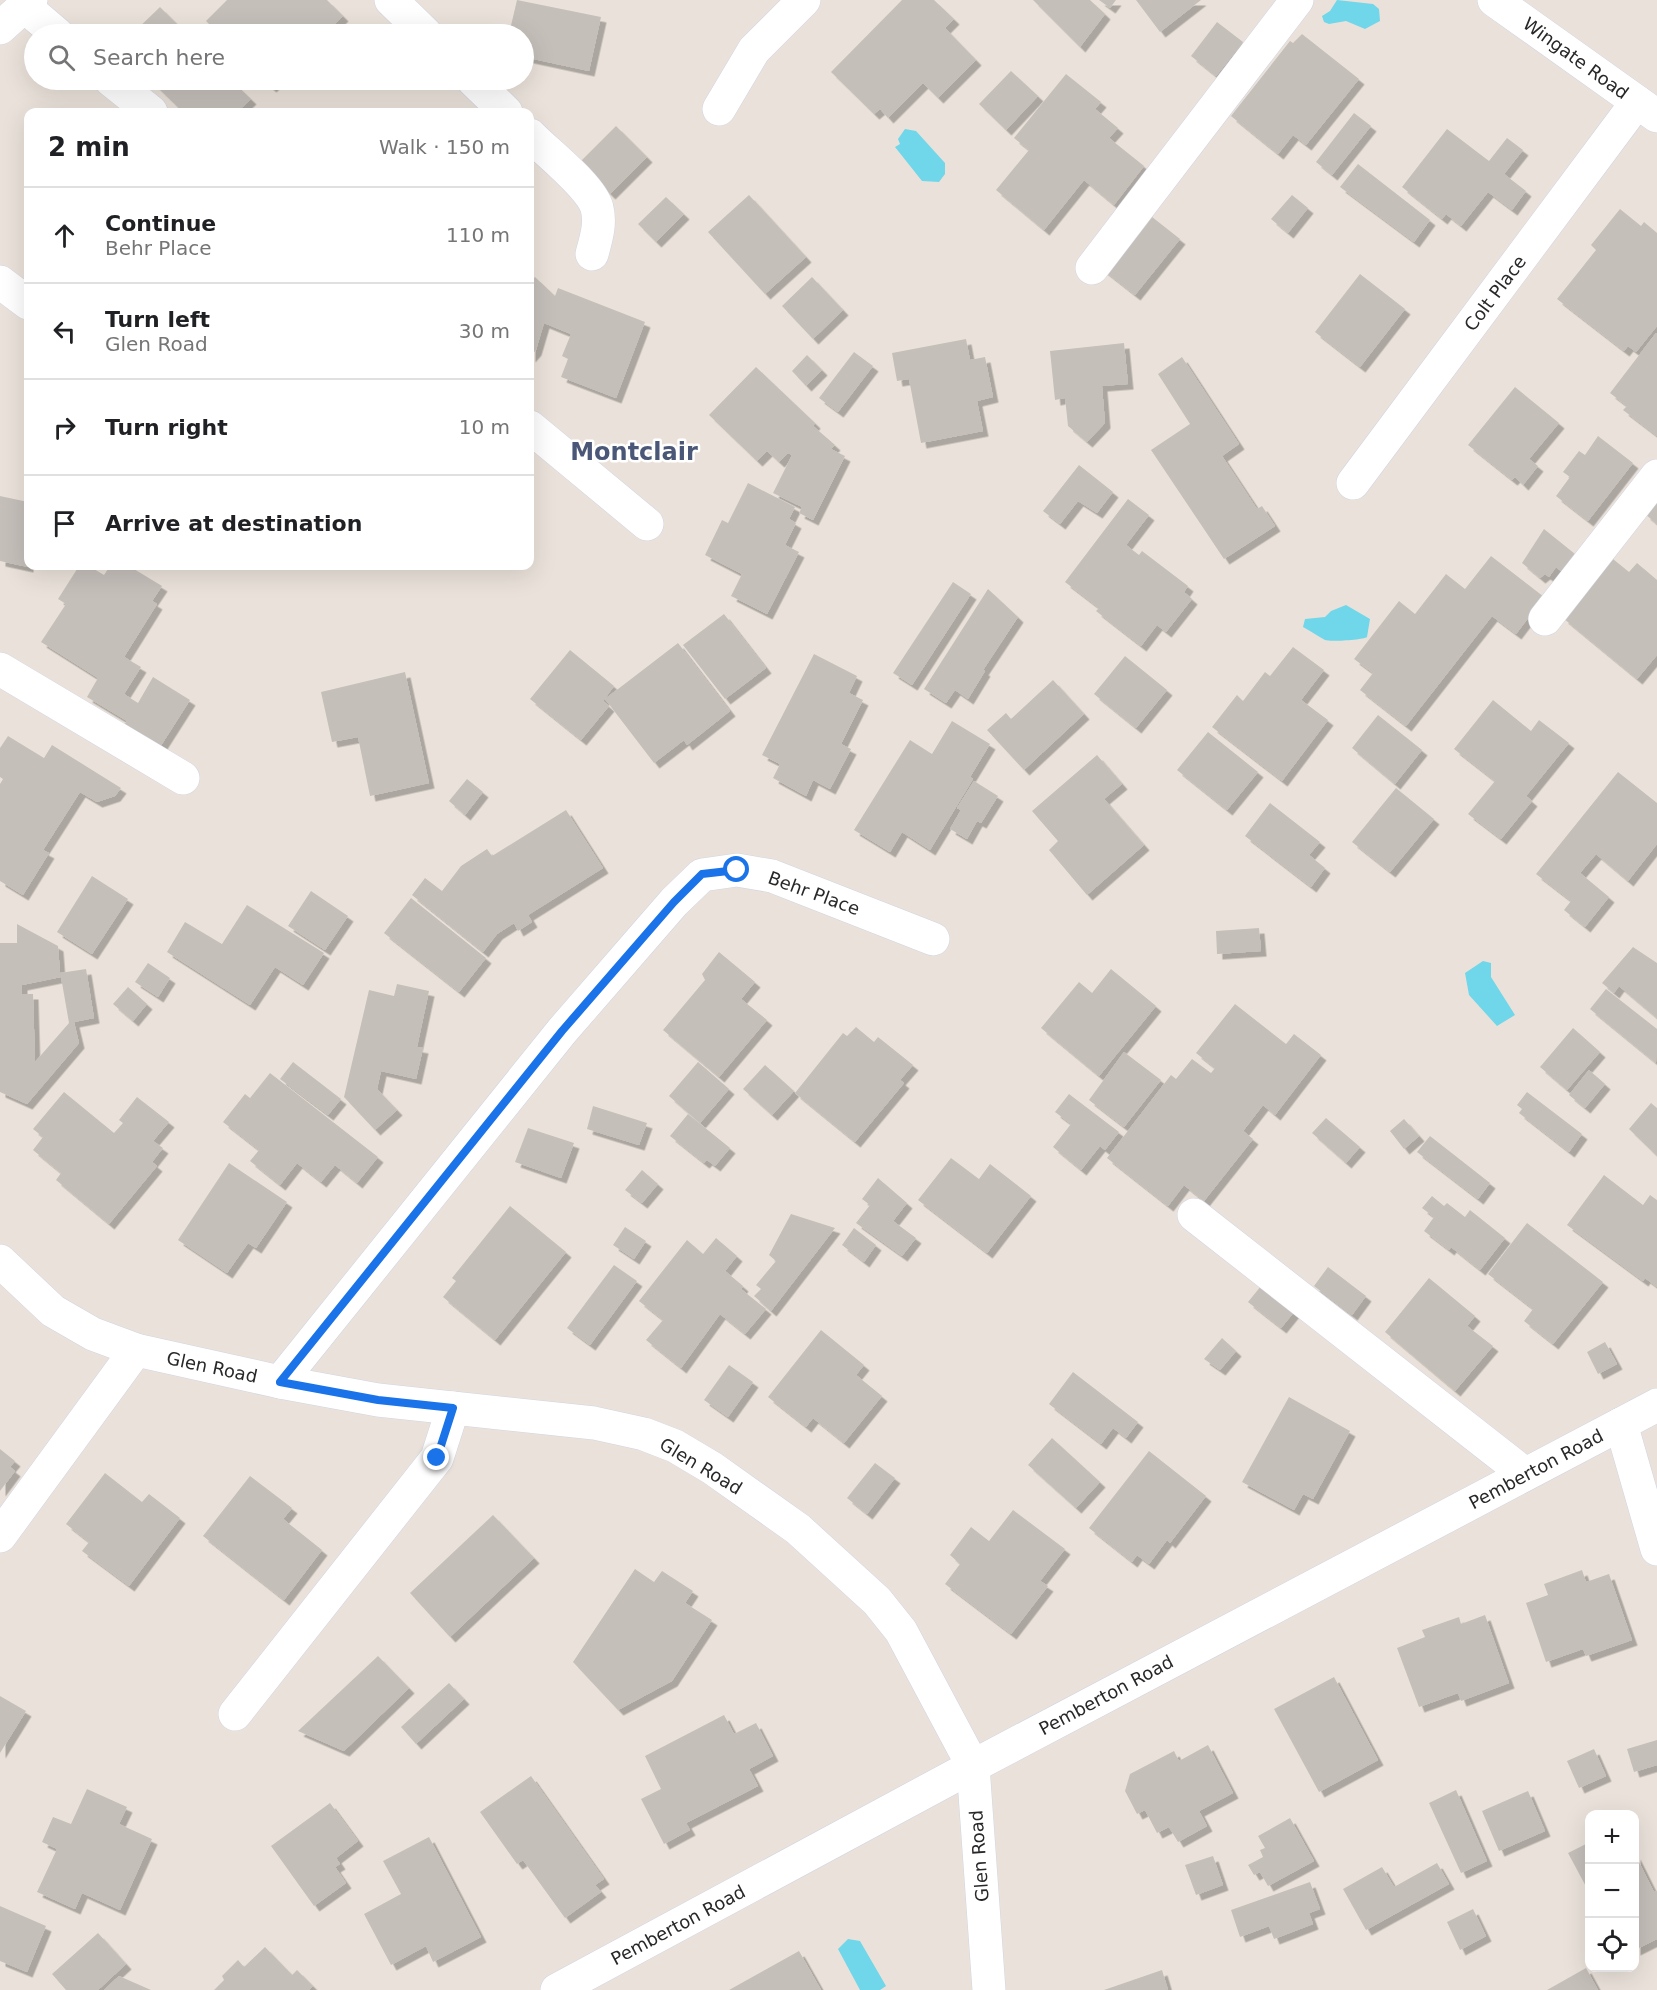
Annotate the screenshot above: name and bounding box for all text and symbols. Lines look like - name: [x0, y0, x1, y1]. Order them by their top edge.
- street label: Wingate Road: [1519, 13, 1633, 103]
- search box: [24, 24, 534, 90]
- icon: search: [45, 41, 78, 74]
- text: Search here: [93, 45, 225, 70]
- text: 2 min: [48, 132, 130, 162]
- text: Walk · 150 m: [379, 135, 510, 159]
- text: Continue: [105, 211, 216, 236]
- icon: ahead: [48, 219, 81, 252]
- text: 110 m: [446, 223, 510, 247]
- text: Behr Place: [105, 236, 211, 260]
- street label: Colt Place: [1460, 251, 1530, 335]
- text: Turn left: [105, 307, 210, 332]
- icon: left: [48, 315, 81, 348]
- text: 30 m: [459, 319, 510, 343]
- text: Glen Road: [105, 332, 208, 356]
- icon: right: [48, 411, 81, 444]
- text: Turn right: [105, 415, 228, 440]
- text: 10 m: [459, 415, 510, 439]
- district label: Montclair: [570, 438, 698, 466]
- icon: arrive: [48, 507, 81, 540]
- text: Arrive at destination: [105, 511, 362, 536]
- route start: [723, 856, 749, 882]
- street label: Behr Place: [765, 867, 863, 919]
- street label: Glen Road: [165, 1347, 259, 1387]
- street label: Pemberton Road: [1465, 1425, 1607, 1513]
- street label: Glen Road: [656, 1433, 746, 1499]
- route end: [423, 1444, 449, 1470]
- street label: Pemberton Road: [1035, 1651, 1177, 1739]
- street label: Glen Road: [965, 1809, 993, 1903]
- map controls: [1585, 1810, 1639, 1972]
- button: +: [1585, 1810, 1639, 1864]
- button: −: [1585, 1864, 1639, 1918]
- street label: Pemberton Road: [607, 1881, 749, 1969]
- button: locate: [1585, 1918, 1639, 1972]

